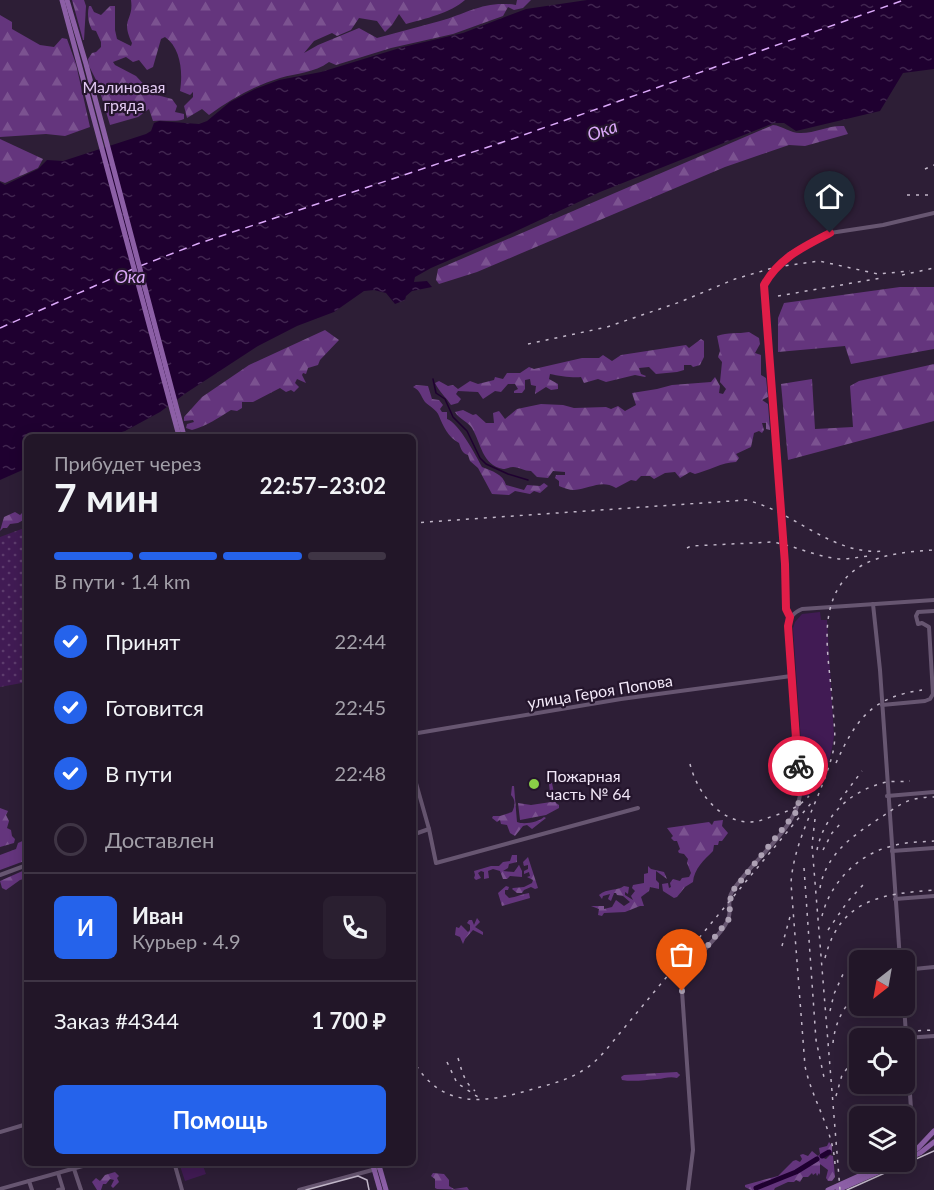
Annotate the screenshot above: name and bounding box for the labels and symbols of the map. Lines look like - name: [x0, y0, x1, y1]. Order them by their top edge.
- park label: Малиновая гряда: [82, 77, 166, 114]
- water label: Ока: [584, 114, 620, 146]
- pin: [804, 171, 855, 233]
- water label: Ока: [115, 265, 145, 287]
- street label: улица Героя Попова: [526, 670, 674, 712]
- courier: [768, 736, 828, 796]
- place label: Пожарная часть № 64: [546, 766, 631, 803]
- marker: Пожарная часть № 64: [527, 777, 541, 791]
- pin: [656, 929, 707, 991]
- north arrow: [849, 950, 915, 1016]

